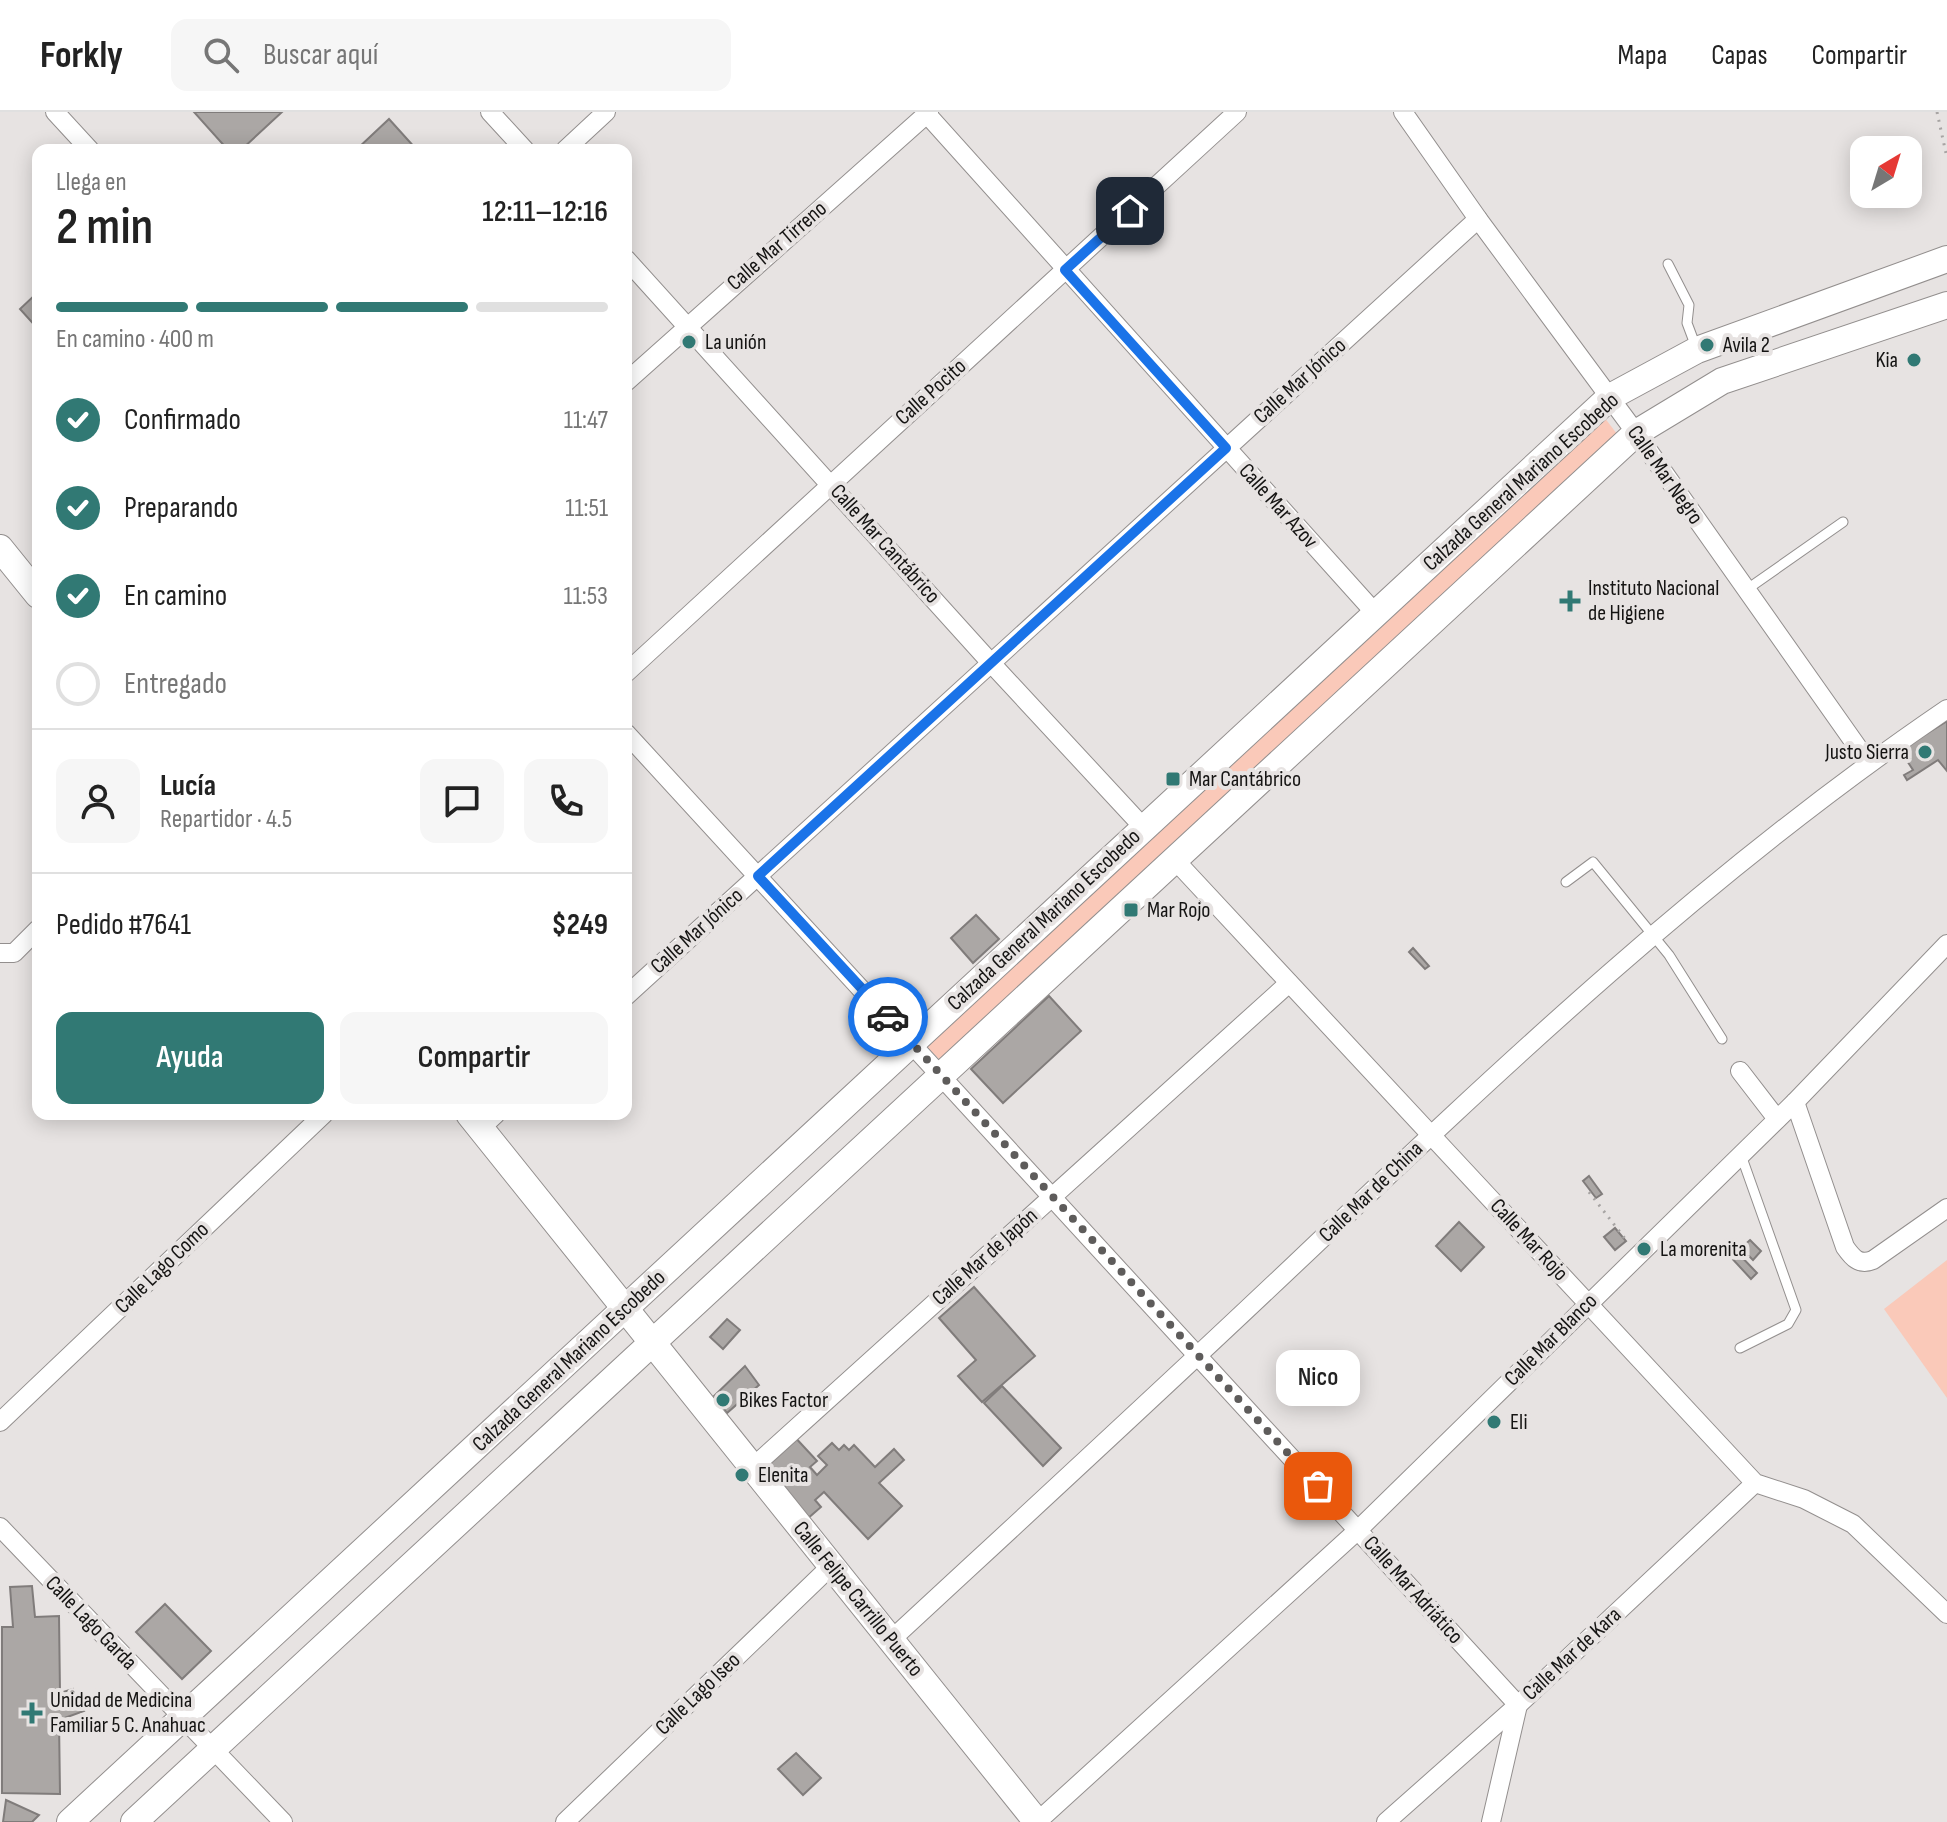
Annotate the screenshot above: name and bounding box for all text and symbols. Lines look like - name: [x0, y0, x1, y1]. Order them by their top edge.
- search box: [171, 19, 731, 91]
- text: Forkly: [40, 33, 123, 78]
- icon: search: [199, 33, 243, 77]
- text: Buscar aquí: [263, 37, 378, 73]
- text: Mapa: [1618, 39, 1667, 72]
- text: Capas: [1711, 39, 1768, 72]
- text: Compartir: [1812, 39, 1907, 72]
- north arrow: [1850, 136, 1922, 208]
- map controls: [1850, 136, 1922, 208]
- text: Llega en: [56, 167, 127, 198]
- pin: [1096, 177, 1164, 245]
- icon: home: [1108, 189, 1152, 233]
- text: 12:11–12:16: [482, 194, 608, 230]
- street label: Calle Mar Tirreno: [722, 195, 832, 297]
- text: 2 min: [56, 196, 153, 259]
- text: En camino · 400 m: [56, 324, 214, 355]
- place label: La unión: [705, 329, 766, 356]
- street label: Calle Mar Jónico: [1248, 332, 1352, 430]
- place label: Avila 2: [1722, 332, 1770, 359]
- marker: La unión: [680, 333, 698, 351]
- marker: Avila 2: [1698, 336, 1716, 354]
- place label: Kia: [1875, 347, 1898, 374]
- marker: Kia: [1905, 351, 1923, 369]
- street label: Calle Pocito: [890, 353, 972, 431]
- street label: Calzada General Mariano Escobedo: [1418, 387, 1624, 577]
- icon: check: [56, 398, 100, 442]
- text: Confirmado: [124, 402, 241, 438]
- text: 11:47: [564, 405, 608, 436]
- street label: Calle Mar Negro: [1621, 420, 1709, 530]
- street label: Calle Mar Azov: [1233, 458, 1324, 555]
- street label: Calle Mar Cantábrico: [824, 479, 946, 609]
- icon: check: [56, 486, 100, 530]
- text: Preparando: [124, 490, 238, 526]
- text: 11:51: [565, 493, 608, 524]
- icon: check: [56, 574, 100, 618]
- place label: Instituto Nacional de Higiene: [1588, 575, 1719, 627]
- text: En camino: [124, 578, 227, 614]
- text: 11:53: [564, 581, 608, 612]
- marker: Instituto Nacional de Higiene: [1559, 590, 1581, 612]
- text: Entregado: [124, 666, 227, 702]
- place label: Justo Sierra: [1824, 739, 1909, 766]
- marker: Justo Sierra: [1916, 743, 1934, 761]
- button: person: [56, 759, 140, 843]
- button: chat: [420, 759, 504, 843]
- button: phone: [524, 759, 608, 843]
- place label: Mar Cantábrico: [1189, 766, 1301, 793]
- text: Lucía: [160, 768, 216, 804]
- marker: Mar Cantábrico: [1164, 770, 1182, 788]
- text: Repartidor · 4.5: [160, 804, 292, 835]
- street label: Calzada General Mariano Escobedo: [942, 823, 1146, 1017]
- street label: Calle Mar Jónico: [645, 882, 749, 980]
- place label: Mar Rojo: [1147, 897, 1210, 924]
- marker: Mar Rojo: [1122, 901, 1140, 919]
- text: Pedido #7641: [56, 907, 191, 943]
- text: $249: [551, 907, 608, 943]
- courier: [848, 977, 928, 1057]
- icon: car: [866, 995, 910, 1039]
- button: Ayuda: [56, 1012, 324, 1104]
- button: Compartir: [340, 1012, 608, 1104]
- street label: Calle Mar de China: [1313, 1136, 1429, 1248]
- street label: Calle Mar Rojo: [1484, 1193, 1574, 1287]
- street label: Calle Mar de Japón: [927, 1203, 1043, 1311]
- street label: Calle Lago Como: [109, 1217, 215, 1319]
- place label: La morenita: [1660, 1236, 1747, 1263]
- marker: La morenita: [1635, 1240, 1653, 1258]
- street label: Calzada General Mariano Escobedo: [467, 1264, 671, 1458]
- street label: Calle Mar Blanco: [1499, 1288, 1603, 1392]
- callout: Nico: [1276, 1350, 1360, 1406]
- text: Nico: [1298, 1362, 1338, 1393]
- place label: Bikes Factor: [739, 1387, 828, 1414]
- marker: Bikes Factor: [714, 1391, 732, 1409]
- place label: Eli: [1510, 1409, 1528, 1436]
- marker: Eli: [1485, 1413, 1503, 1431]
- pin: [1284, 1452, 1352, 1520]
- place label: Elenita: [758, 1462, 809, 1489]
- icon: bag: [1296, 1464, 1340, 1508]
- marker: Elenita: [733, 1466, 751, 1484]
- street label: Calle Felipe Carrillo Puerto: [787, 1516, 929, 1682]
- street label: Calle Mar Adriático: [1357, 1530, 1469, 1650]
- street label: Calle Lago Garda: [40, 1570, 142, 1676]
- street label: Calle Mar de Kara: [1517, 1602, 1627, 1706]
- street label: Calle Lago Iseo: [650, 1647, 746, 1741]
- place label: Unidad de Medicina Familiar 5 C. Anahuac: [50, 1687, 206, 1739]
- marker: Unidad de Medicina Familiar 5 C. Anahuac: [21, 1702, 43, 1724]

